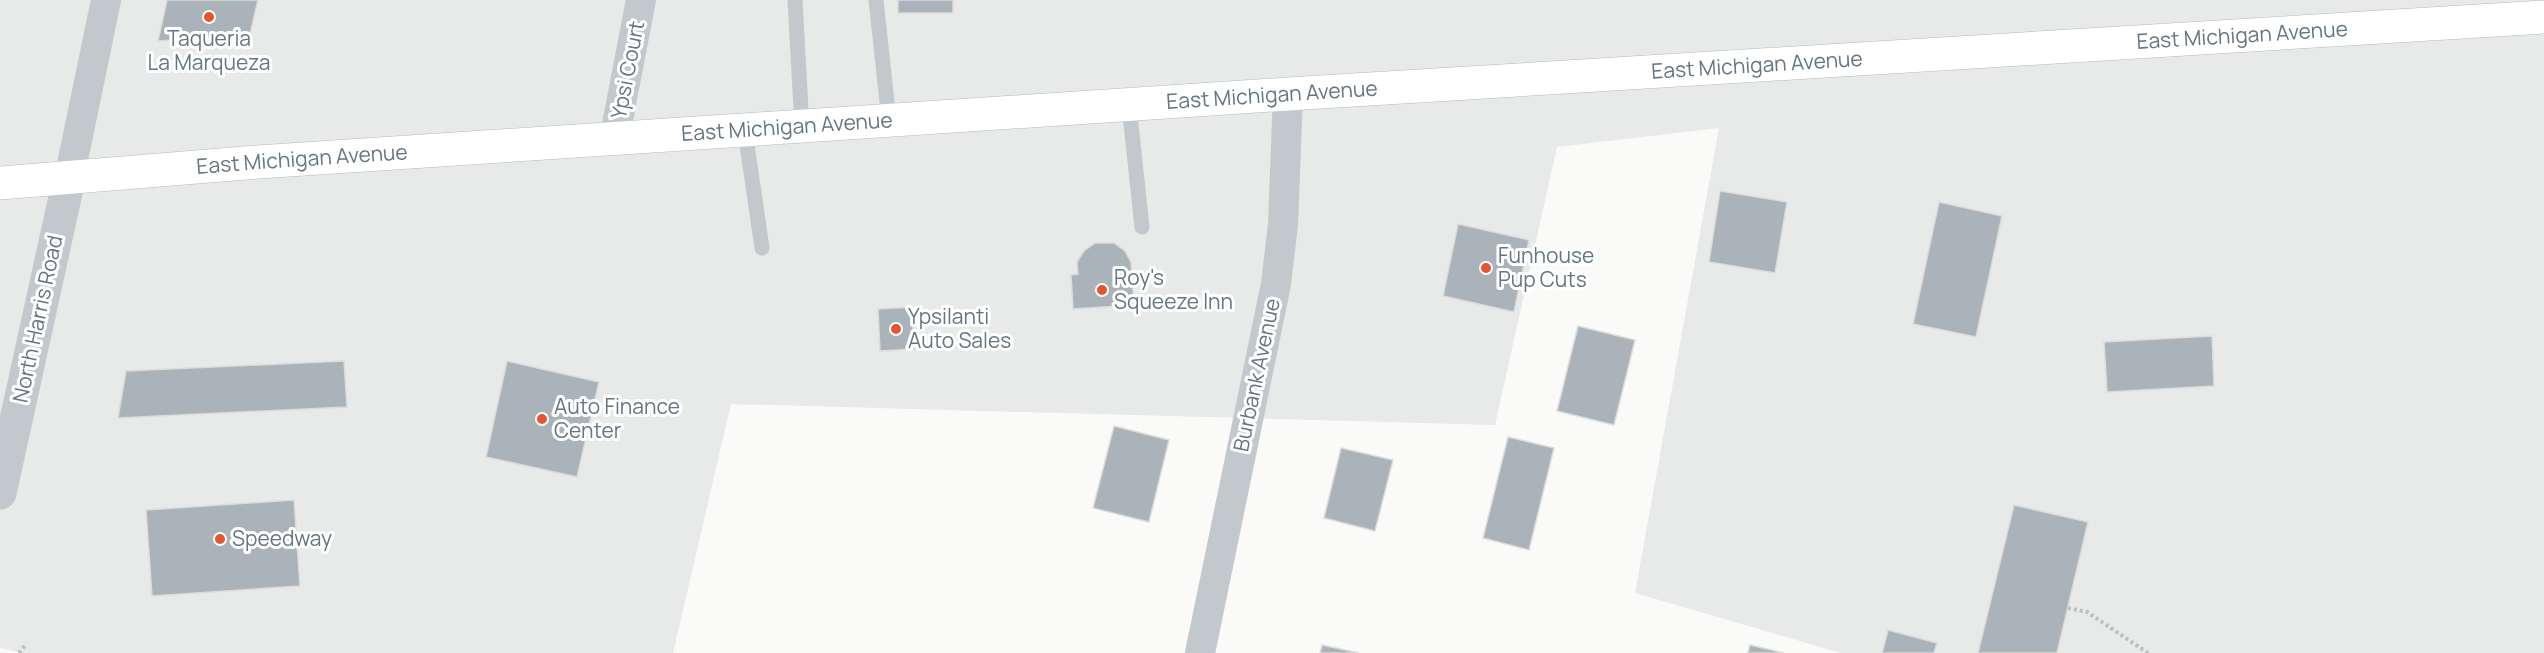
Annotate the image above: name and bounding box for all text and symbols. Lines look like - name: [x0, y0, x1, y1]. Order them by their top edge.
- marker: Taqueria La Marqueza: [202, 10, 216, 24]
- street label: East Michigan Avenue: [2136, 14, 2349, 55]
- street label: Ypsi Court: [604, 19, 650, 121]
- place label: Taqueria La Marqueza: [148, 24, 270, 76]
- street label: East Michigan Avenue: [1650, 44, 1863, 85]
- street label: East Michigan Avenue: [1165, 74, 1378, 115]
- street label: East Michigan Avenue: [680, 105, 893, 147]
- street label: East Michigan Avenue: [195, 137, 408, 180]
- street label: North Harris Road: [6, 232, 68, 405]
- place label: Funhouse Pup Cuts: [1498, 241, 1594, 293]
- marker: Funhouse Pup Cuts: [1479, 261, 1493, 275]
- place label: Roy's Squeeze Inn: [1114, 263, 1233, 315]
- marker: Roy's Squeeze Inn: [1095, 283, 1109, 297]
- street label: Burbank Avenue: [1226, 296, 1286, 454]
- place label: Ypsilanti Auto Sales: [908, 302, 1011, 354]
- marker: Ypsilanti Auto Sales: [889, 322, 903, 336]
- place label: Auto Finance Center: [554, 392, 680, 444]
- marker: Auto Finance Center: [535, 412, 549, 426]
- place label: Speedway: [232, 524, 332, 552]
- marker: Speedway: [213, 532, 227, 546]

